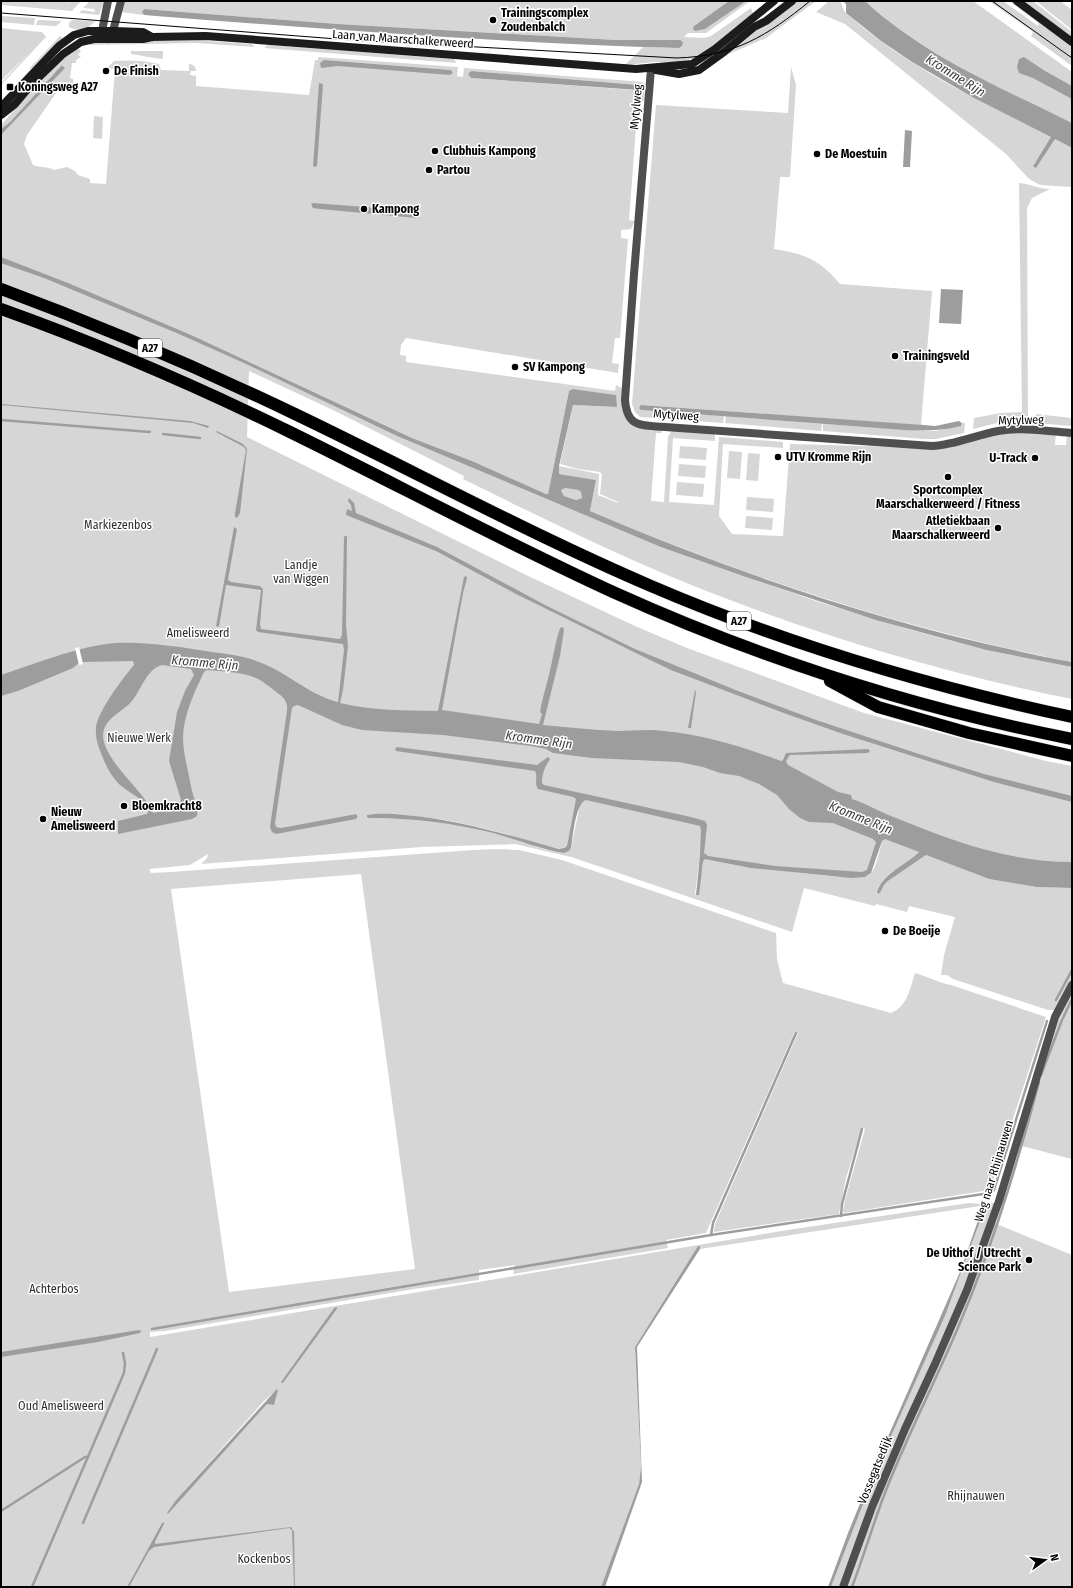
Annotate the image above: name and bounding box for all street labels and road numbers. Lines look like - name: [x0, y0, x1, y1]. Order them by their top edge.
- street label: Laan van Maarschalkerweerd: [332, 27, 474, 51]
- street label: Mytylweg: [627, 83, 645, 130]
- road number: A27: [138, 339, 162, 357]
- street label: Mytylweg: [653, 406, 700, 424]
- street label: Mytylweg: [998, 413, 1044, 427]
- road number: A27: [727, 612, 751, 630]
- street label: Weg naar Rhijnauwen: [972, 1118, 1016, 1224]
- street label: Vossegatsedijk: [855, 1433, 895, 1506]

